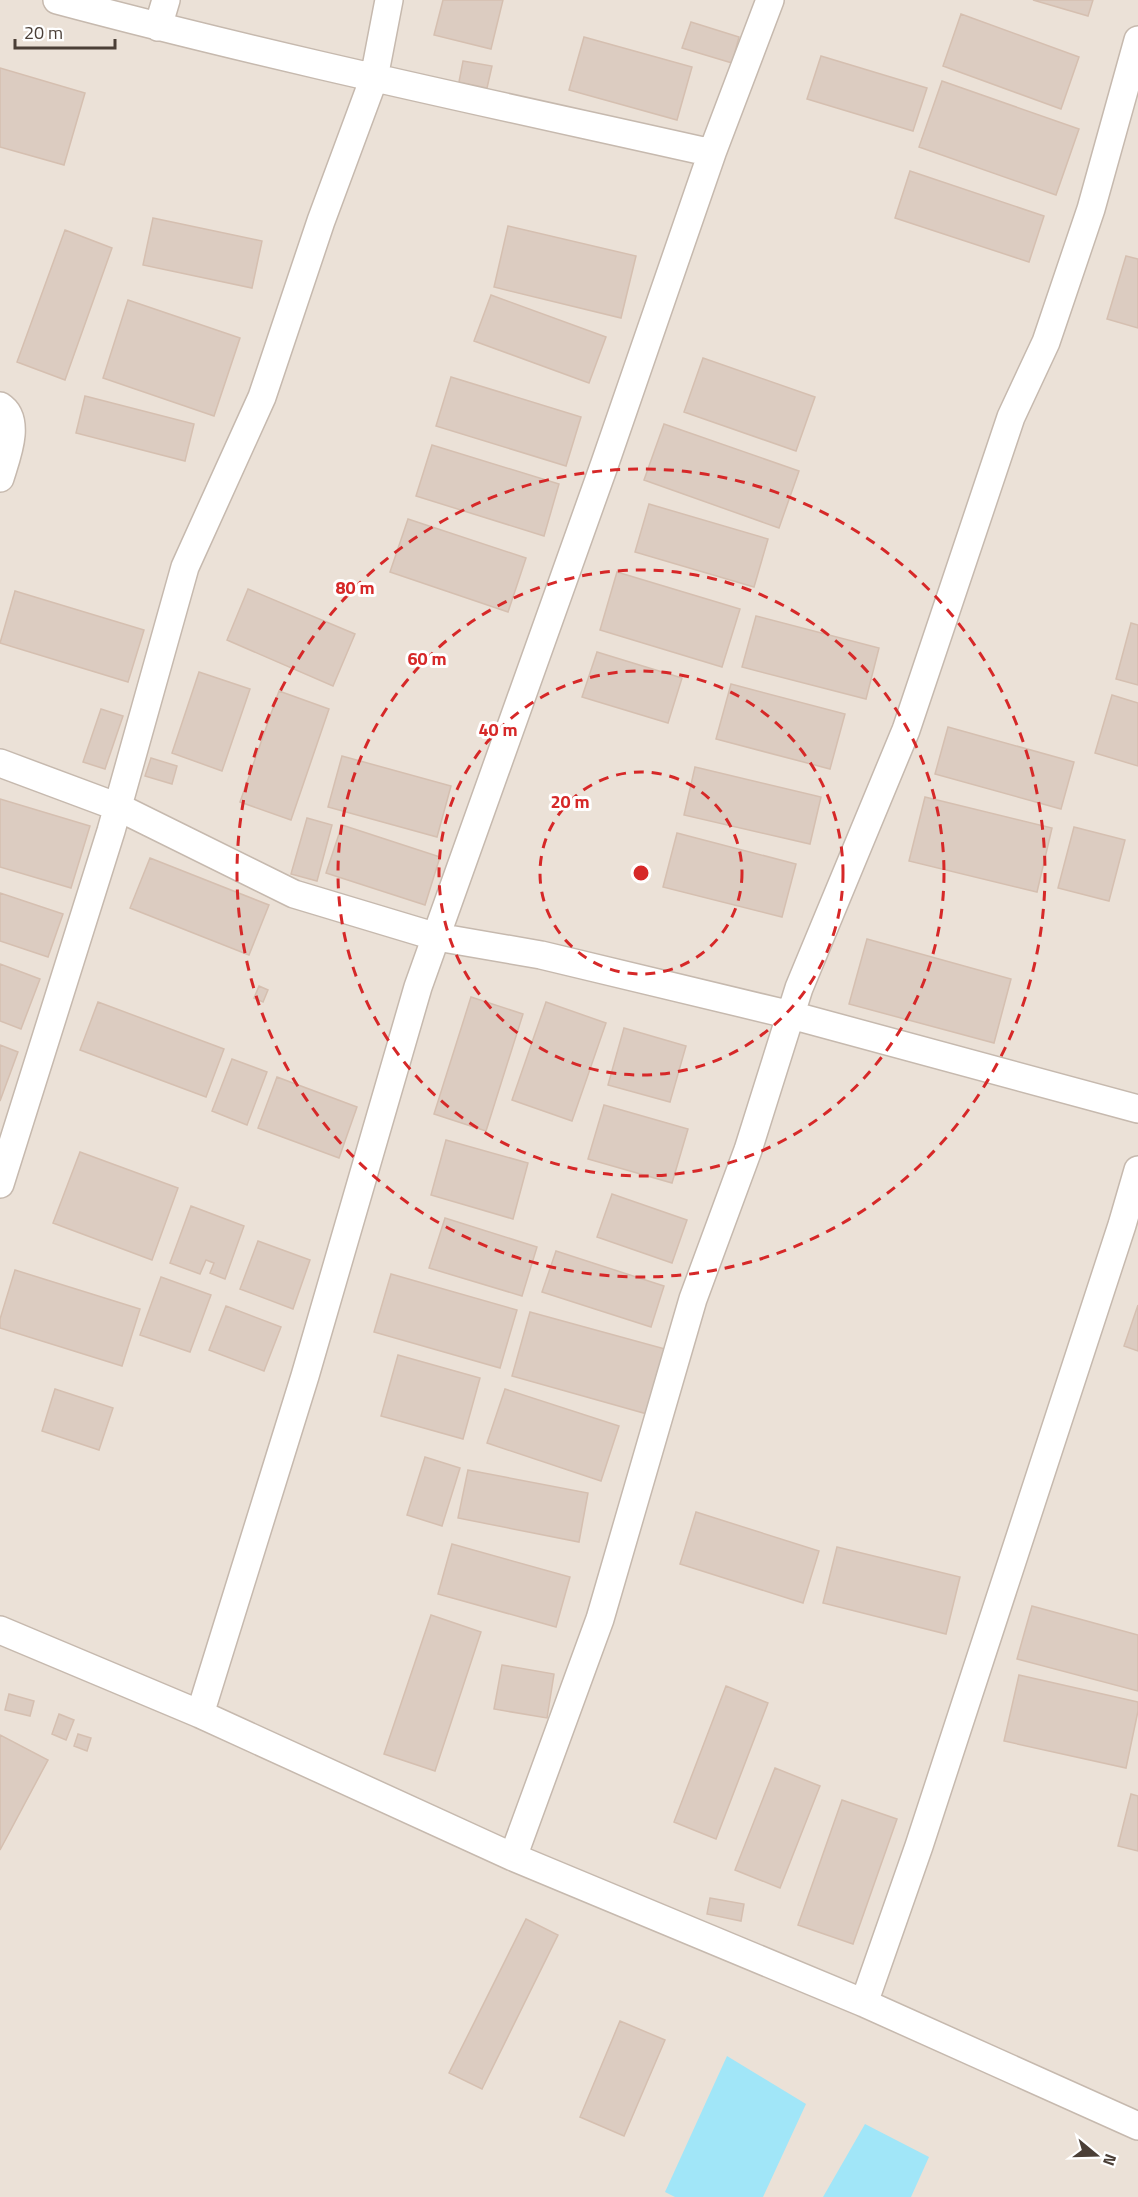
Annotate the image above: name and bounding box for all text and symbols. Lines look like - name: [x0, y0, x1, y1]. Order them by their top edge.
- scale bar: [15, 12, 116, 50]
- text: 20 m: [24, 19, 63, 46]
- text: 80 m: [335, 574, 375, 601]
- text: 60 m: [407, 645, 447, 672]
- text: 40 m: [478, 716, 518, 743]
- text: 20 m: [550, 788, 590, 815]
- centre of rings: [631, 863, 651, 883]
- north arrow: [1066, 2125, 1126, 2185]
- text: N: [1097, 2151, 1123, 2169]

